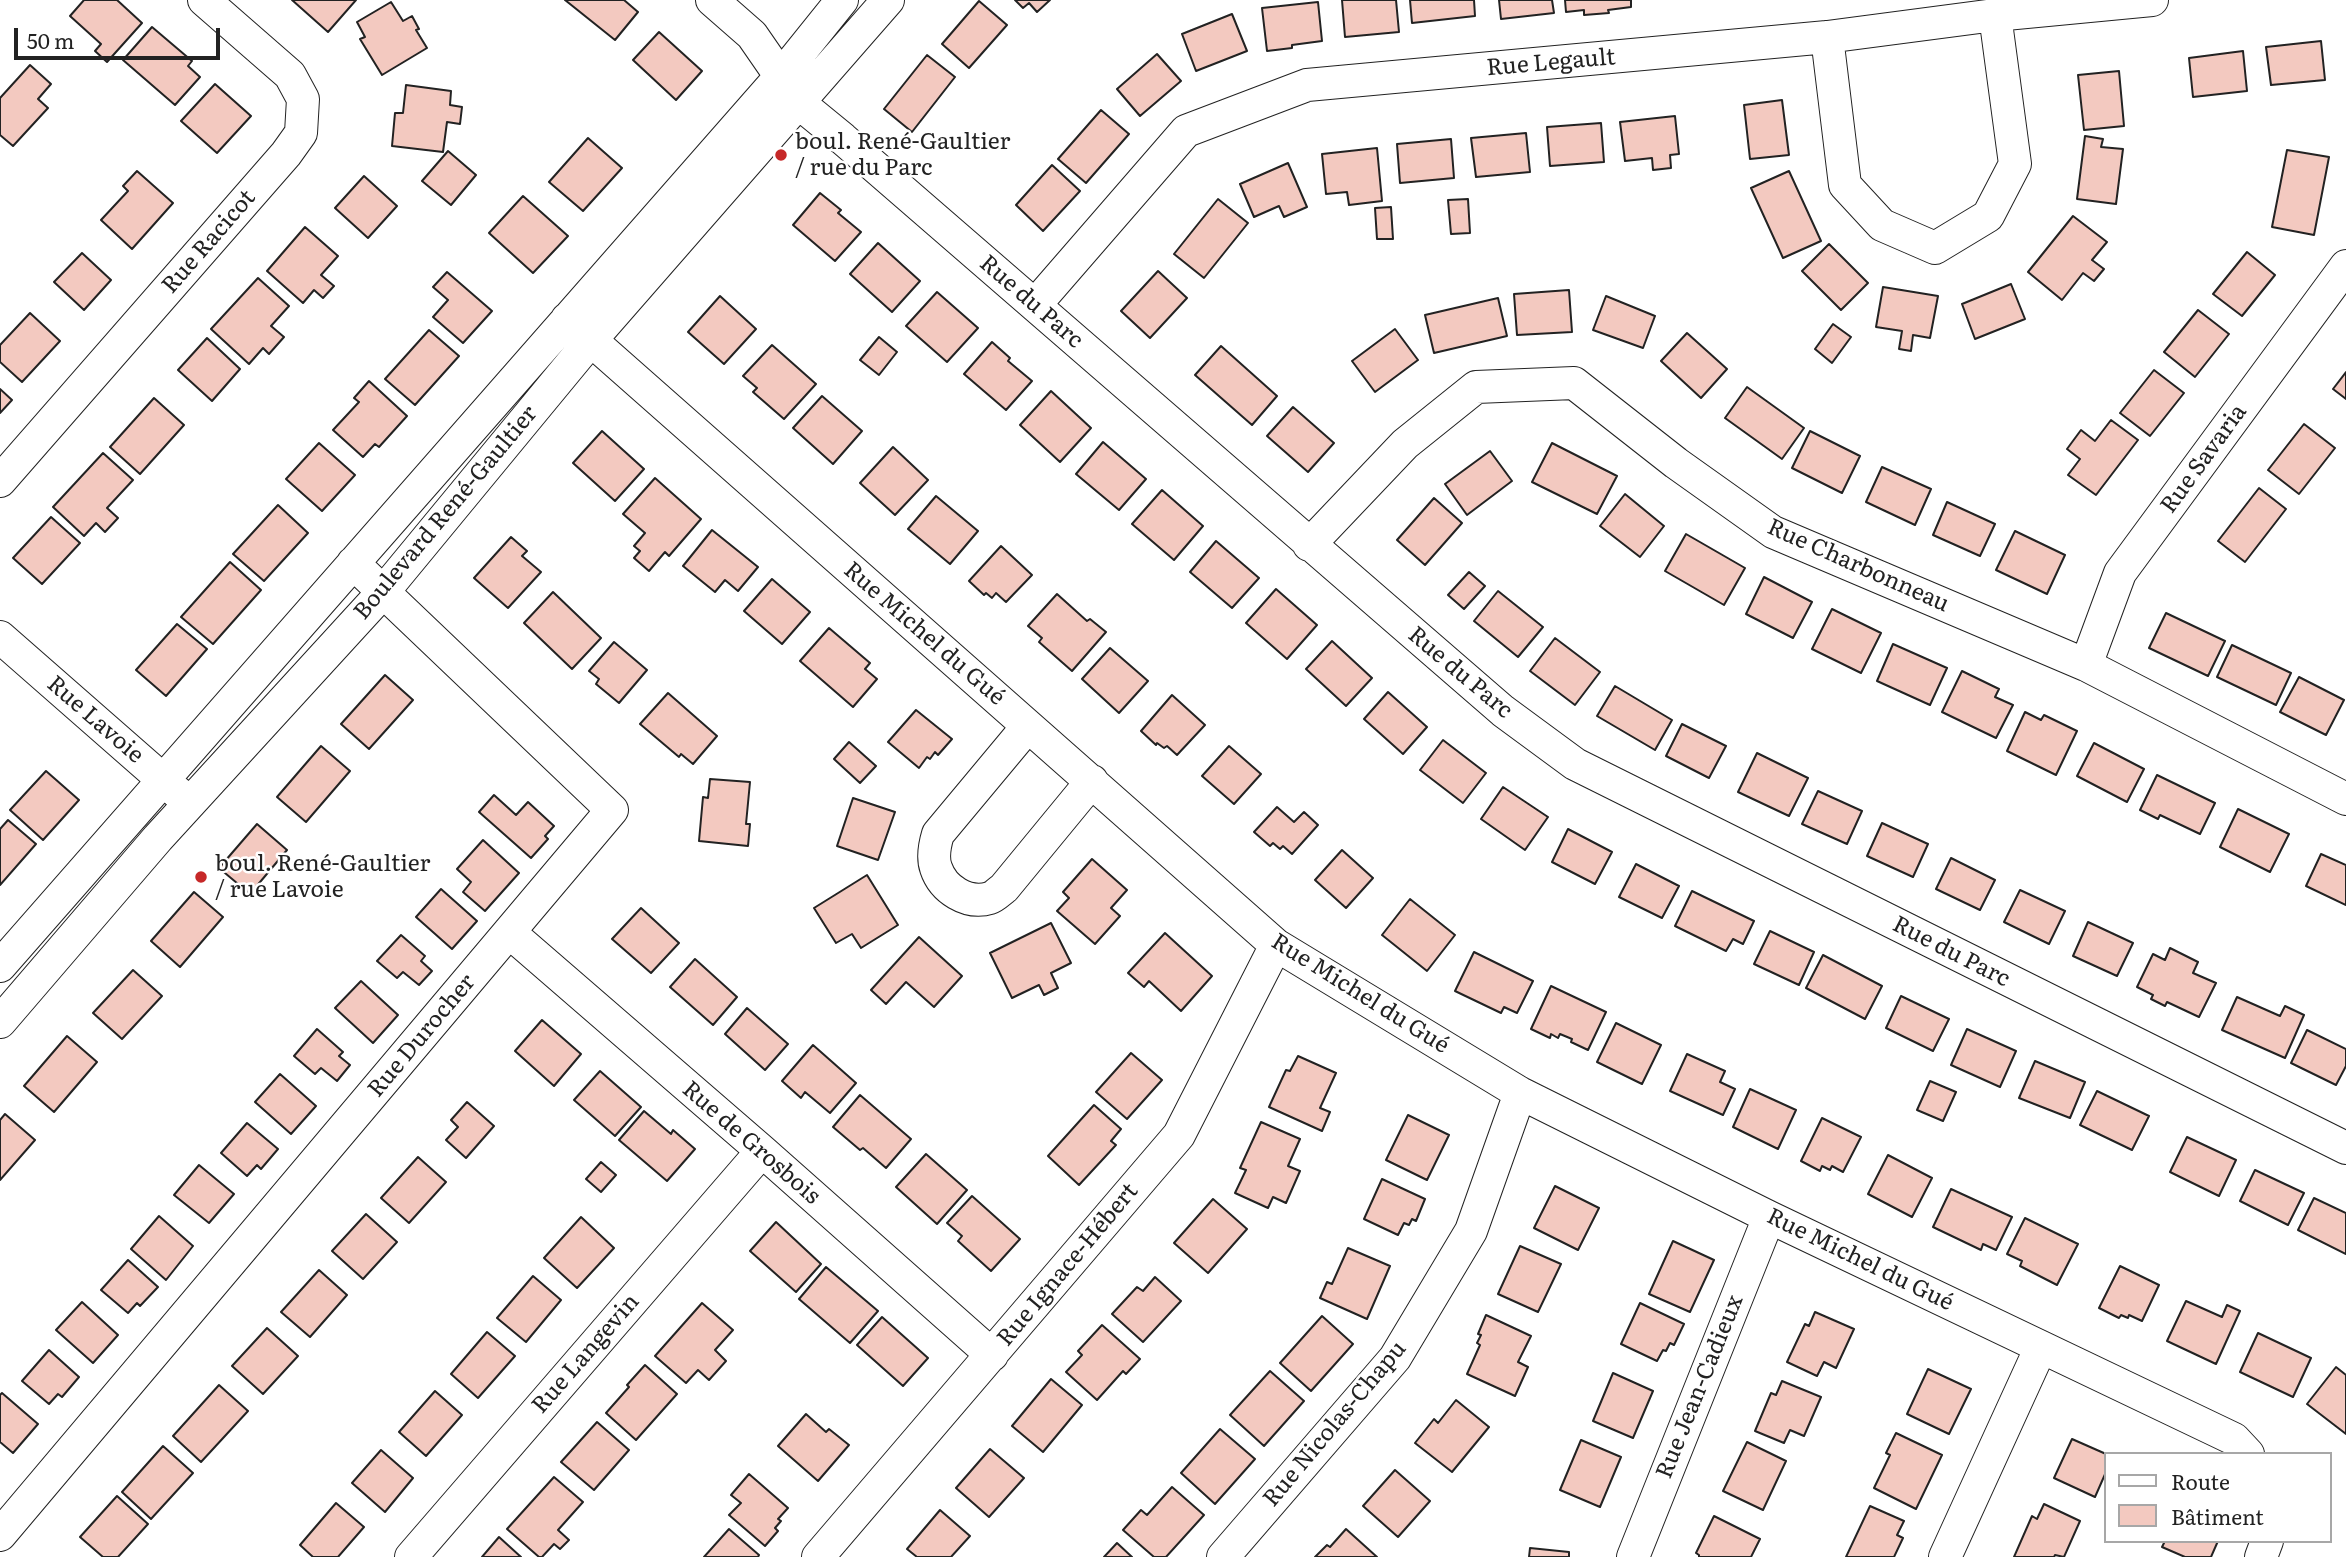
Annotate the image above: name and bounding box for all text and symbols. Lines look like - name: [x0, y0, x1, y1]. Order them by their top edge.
- scale bar: [18, 14, 224, 58]
- text: 50 m: [27, 24, 74, 55]
- street label: Rue Legault: [1485, 44, 1617, 82]
- place label: boul. René-Gaultier / rue du Parc: [795, 128, 1010, 182]
- marker: boul. René-Gaultier / rue du Parc: [773, 147, 789, 163]
- street label: Rue Racicot: [157, 185, 261, 299]
- street label: Rue du Parc: [974, 250, 1088, 354]
- street label: Rue Savaria: [2155, 399, 2253, 519]
- street label: Boulevard René-Gaultier: [348, 401, 544, 625]
- street label: Rue Charbonneau: [1763, 514, 1953, 618]
- street label: Rue Michel du Gué: [838, 557, 1010, 711]
- street label: Rue du Parc: [1402, 621, 1518, 725]
- street label: Rue Lavoie: [41, 671, 149, 769]
- place label: boul. René-Gaultier / rue Lavoie: [215, 850, 430, 904]
- marker: boul. René-Gaultier / rue Lavoie: [193, 869, 209, 885]
- street label: Rue du Parc: [1888, 911, 2014, 993]
- street label: Rue Michel du Gué: [1266, 928, 1454, 1060]
- street label: Rue Durocher: [363, 969, 481, 1103]
- street label: Rue de Grosbois: [676, 1076, 826, 1210]
- street label: Rue Ignace-Hébert: [992, 1178, 1144, 1352]
- street label: Rue Michel du Gué: [1762, 1203, 1958, 1317]
- street label: Rue Langevin: [527, 1289, 645, 1419]
- street label: Rue Jean-Cadieux: [1651, 1291, 1749, 1483]
- street label: Rue Nicolas-Chapu: [1258, 1336, 1412, 1512]
- legend: [2104, 1452, 2332, 1543]
- text: Route: [2171, 1465, 2230, 1496]
- text: Bâtiment: [2171, 1500, 2264, 1531]

